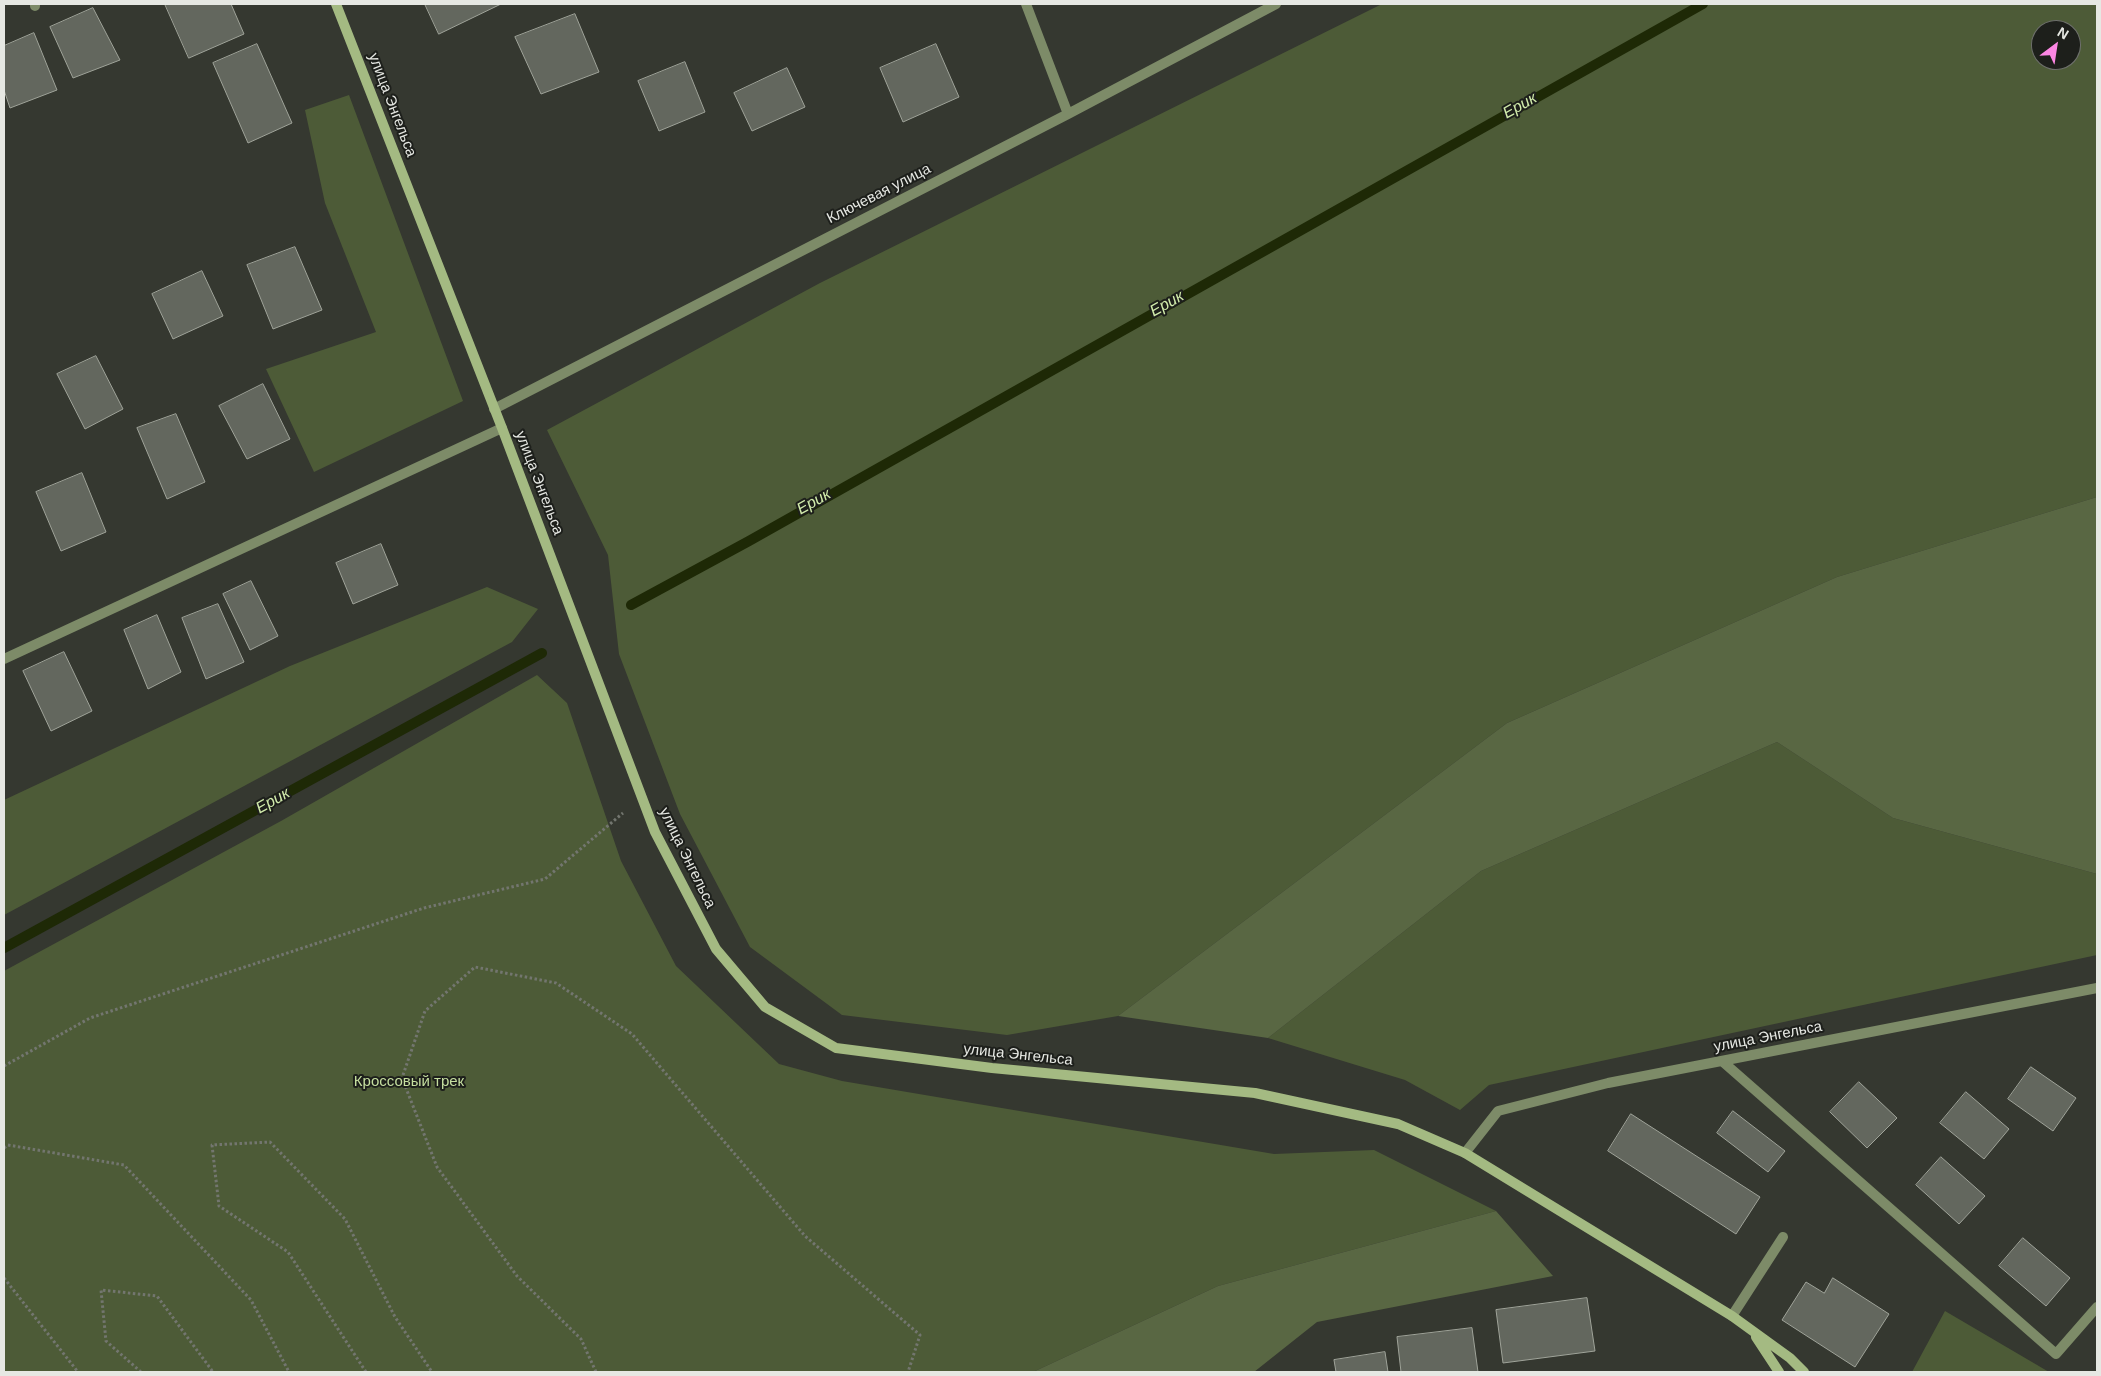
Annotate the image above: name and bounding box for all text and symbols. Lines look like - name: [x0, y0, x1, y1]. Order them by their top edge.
- north arrow: [2031, 20, 2081, 70]
- text: N: [2055, 24, 2072, 42]
- street label: улица Энгельса: [364, 50, 420, 160]
- water label: Ерик: [1500, 89, 1540, 123]
- street label: Ключевая улица: [824, 160, 934, 228]
- water label: Ерик: [1147, 287, 1187, 321]
- street label: улица Энгельса: [511, 428, 567, 538]
- water label: Ерик: [794, 485, 834, 519]
- water label: Ерик: [253, 784, 293, 818]
- street label: улица Энгельса: [655, 805, 719, 911]
- street label: улица Энгельса: [1712, 1018, 1824, 1056]
- street label: улица Энгельса: [962, 1040, 1074, 1070]
- park label: Кроссовый трек: [354, 1073, 464, 1091]

